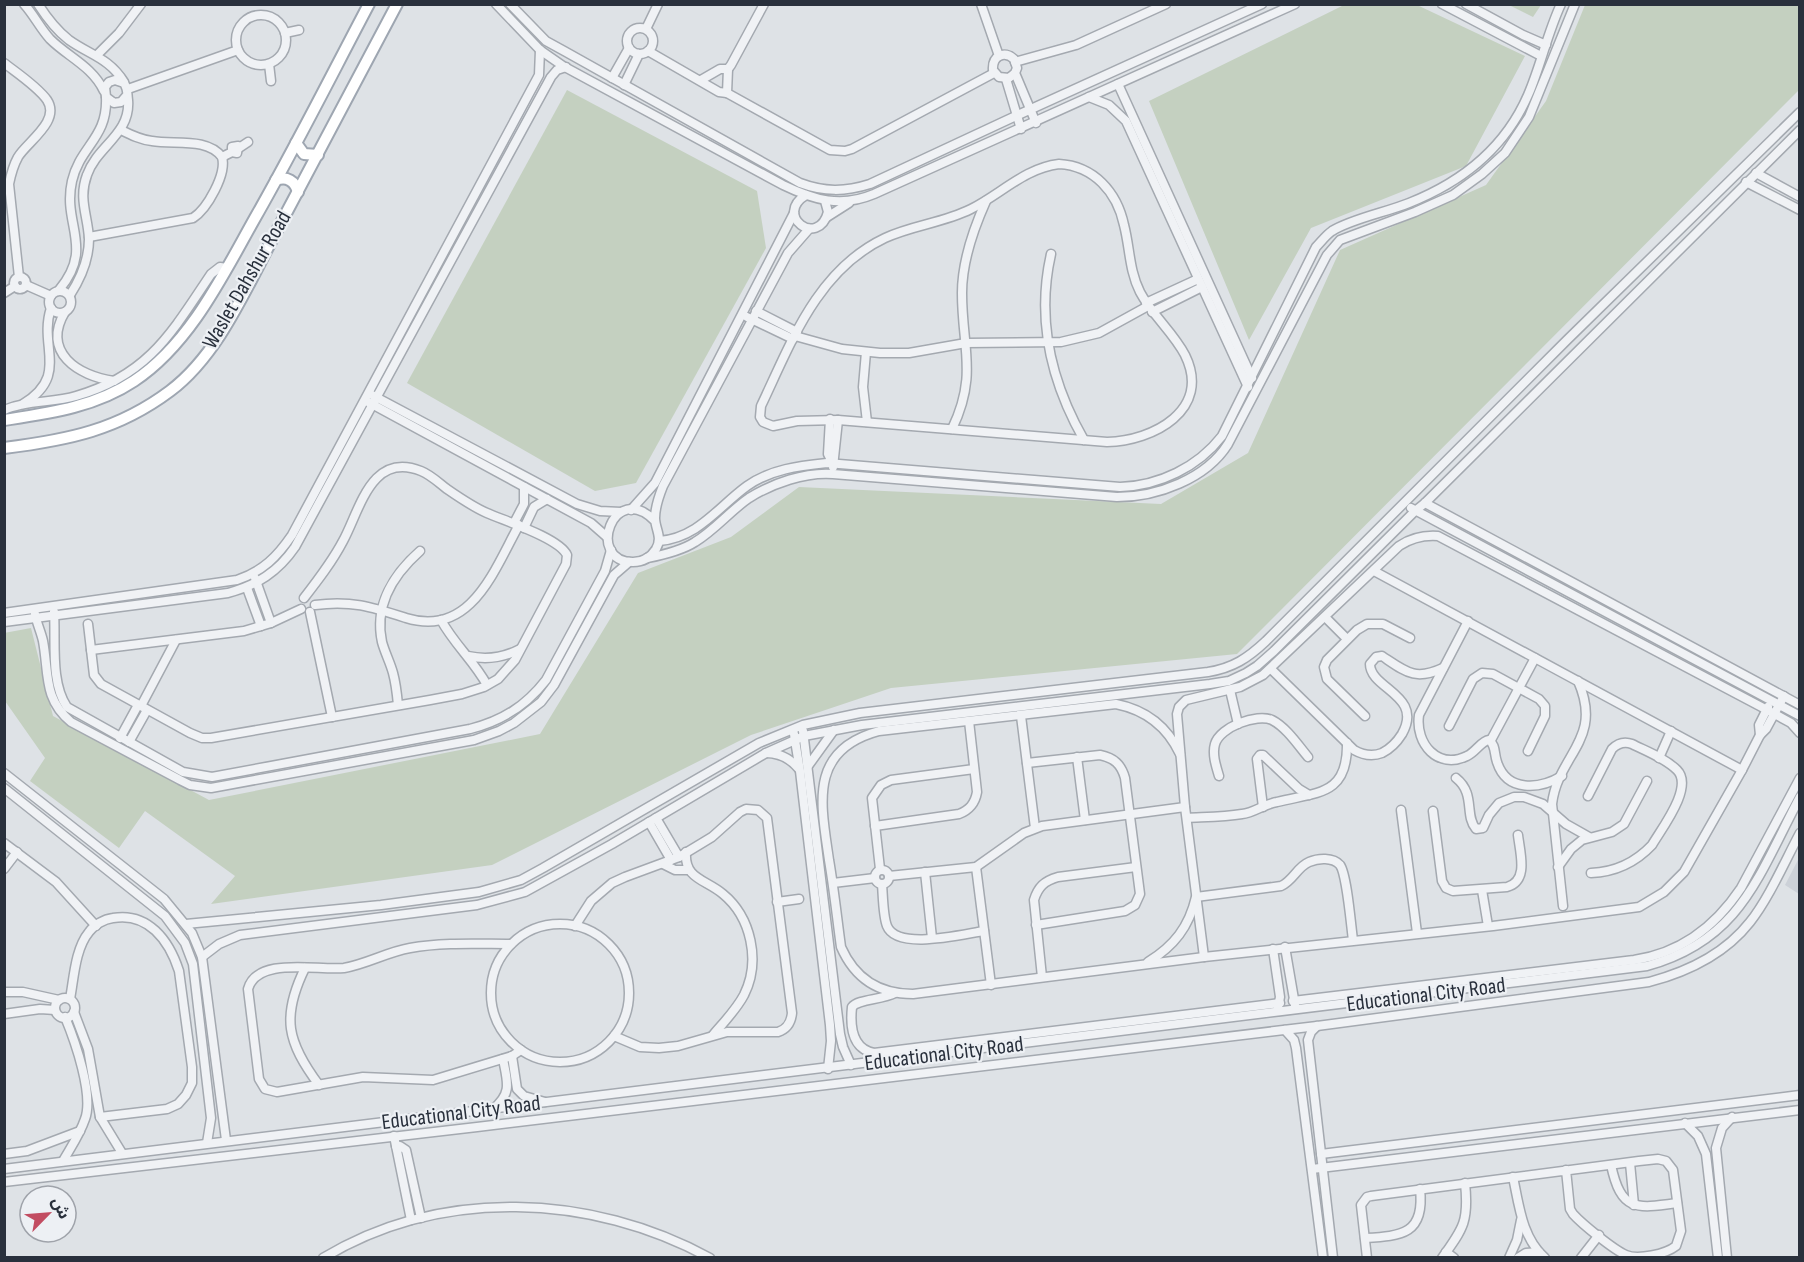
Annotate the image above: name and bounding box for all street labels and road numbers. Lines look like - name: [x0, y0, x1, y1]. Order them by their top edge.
- street label: Waslet Dahshur Road: [197, 206, 297, 354]
- street label: Educational City Road: [1345, 972, 1507, 1018]
- street label: Educational City Road: [863, 1031, 1025, 1077]
- street label: Educational City Road: [380, 1090, 542, 1136]

